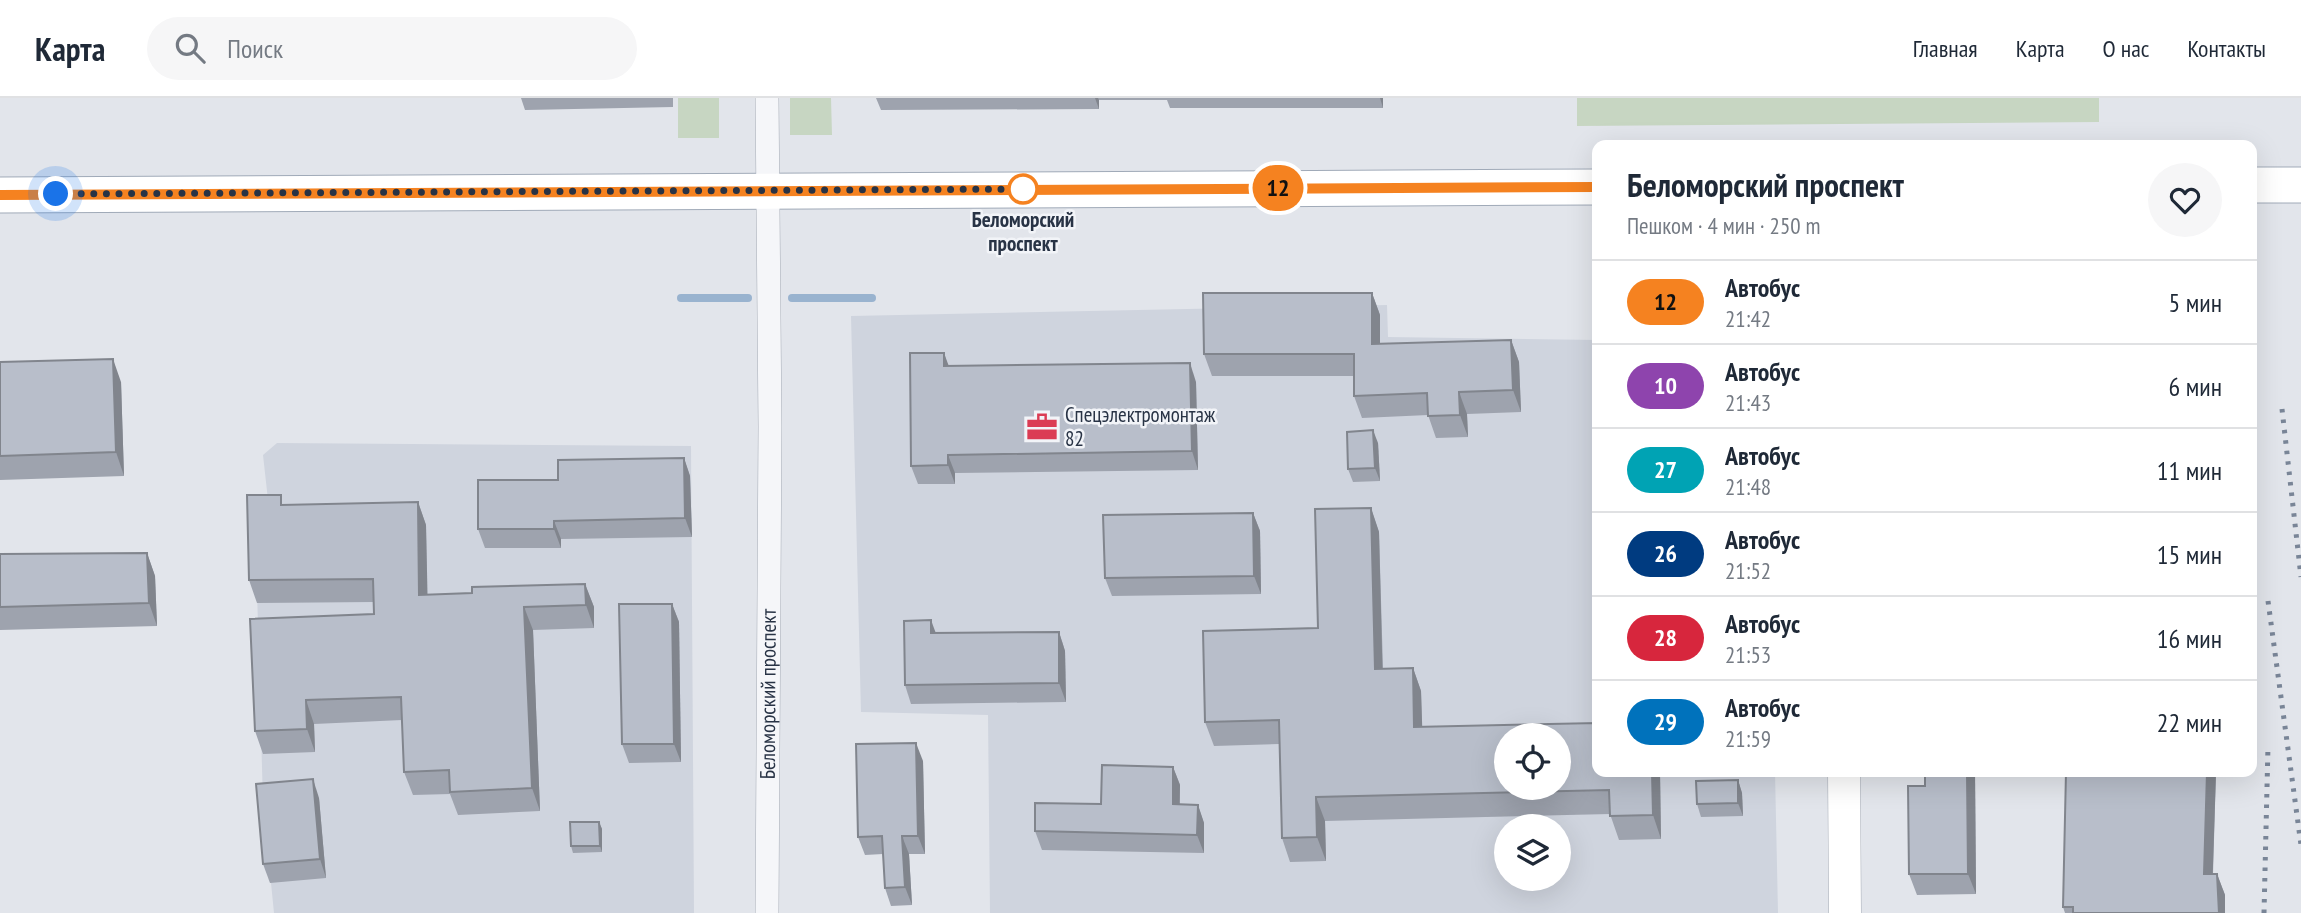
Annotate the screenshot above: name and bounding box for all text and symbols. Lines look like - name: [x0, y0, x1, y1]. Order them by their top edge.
- search box: [147, 17, 637, 80]
- text: Карта: [35, 27, 105, 70]
- icon: search: [171, 29, 209, 67]
- text: Поиск: [227, 32, 283, 65]
- text: Главная: [1913, 33, 1978, 64]
- text: Карта: [2016, 33, 2065, 64]
- text: О нас: [2103, 33, 2149, 64]
- text: Контакты: [2187, 33, 2266, 64]
- text: Беломорский проспект: [1627, 163, 1904, 206]
- button: heart: [2148, 163, 2222, 237]
- line badge: 12: [1246, 165, 1310, 211]
- text: 12: [1267, 172, 1289, 203]
- marker: Беломорский проспект: [1008, 174, 1038, 204]
- your location: [38, 176, 73, 211]
- place label: Беломорский проспект: [972, 206, 1074, 257]
- text: Пешком · 4 мин · 250 m: [1627, 211, 1820, 240]
- text: Автобус: [1725, 271, 1800, 304]
- text: 12: [1654, 286, 1677, 317]
- text: 5 мин: [2169, 286, 2222, 319]
- text: 21:42: [1725, 304, 1771, 333]
- text: Автобус: [1725, 355, 1800, 388]
- text: 10: [1654, 370, 1677, 401]
- text: 6 мин: [2169, 370, 2222, 403]
- text: 21:43: [1725, 388, 1771, 417]
- place label: Спецэлектромонтаж 82: [1065, 401, 1216, 452]
- office icon: Спецэлектромонтаж 82: [1025, 410, 1059, 444]
- text: Автобус: [1725, 439, 1800, 472]
- text: 27: [1654, 454, 1677, 485]
- text: 11 мин: [2157, 454, 2222, 487]
- text: 21:48: [1725, 472, 1771, 501]
- text: Автобус: [1725, 523, 1800, 556]
- text: 26: [1654, 538, 1677, 569]
- text: 15 мин: [2157, 538, 2222, 571]
- text: 21:52: [1725, 556, 1771, 585]
- text: Автобус: [1725, 607, 1800, 640]
- street label: Беломорский проспект: [754, 608, 782, 779]
- text: 28: [1654, 622, 1677, 653]
- text: 16 мин: [2157, 622, 2222, 655]
- text: 21:53: [1725, 640, 1771, 669]
- text: Автобус: [1725, 691, 1800, 724]
- text: 29: [1654, 706, 1677, 737]
- text: 22 мин: [2157, 706, 2222, 739]
- map controls: [1494, 723, 1571, 891]
- button: locate: [1494, 723, 1571, 800]
- text: 21:59: [1725, 724, 1771, 753]
- button: layers: [1494, 814, 1571, 891]

